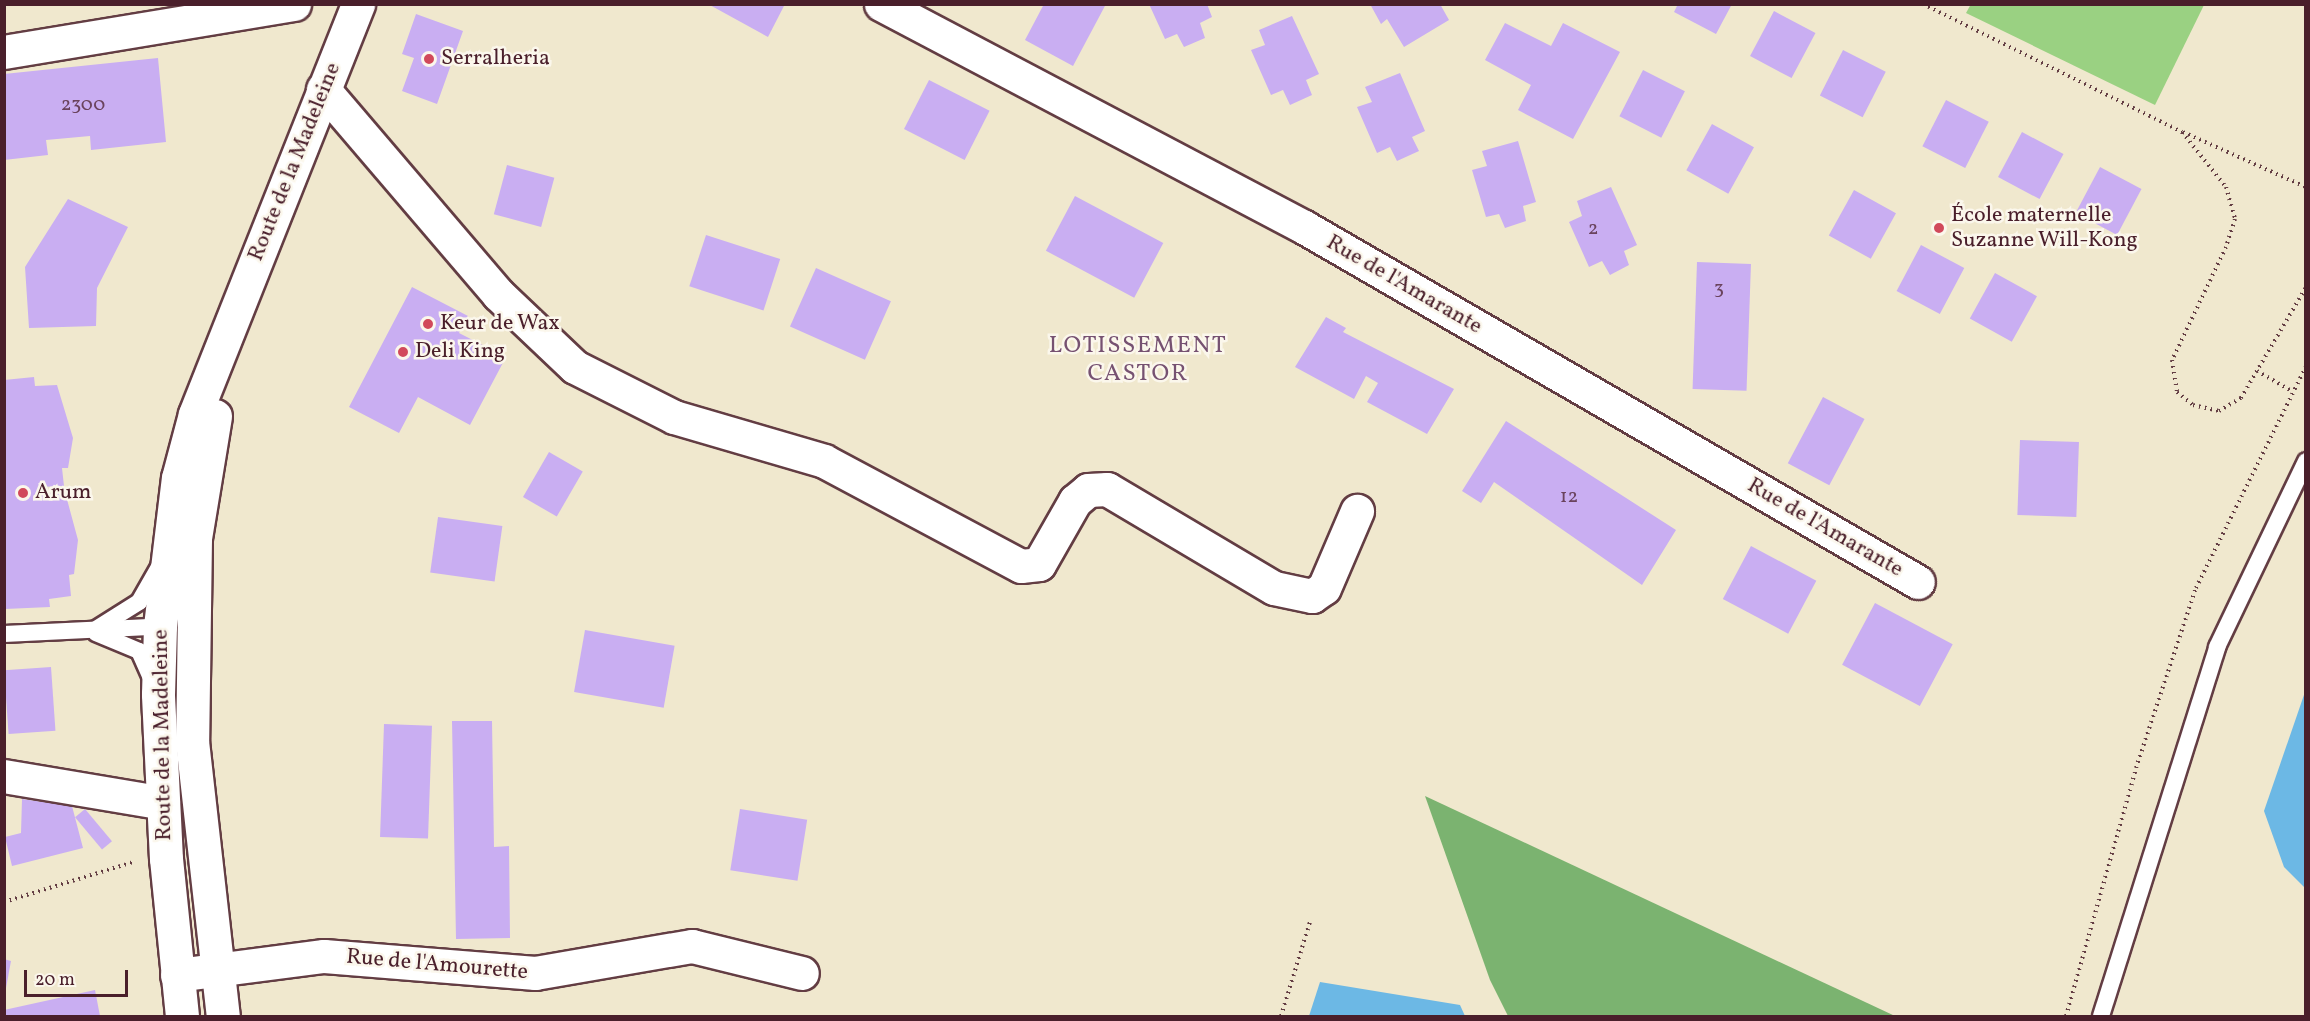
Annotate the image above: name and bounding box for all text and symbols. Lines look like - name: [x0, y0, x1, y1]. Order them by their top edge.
- place label: Serralheria: [441, 46, 550, 72]
- marker: Serralheria: [422, 52, 436, 66]
- street label: Route de la Madeleine: [243, 59, 347, 265]
- house number: 2300: [61, 93, 105, 117]
- place label: École maternelle Suzanne Will-Kong: [1951, 202, 2138, 254]
- house number: 2: [1588, 217, 1598, 241]
- marker: École maternelle Suzanne Will-Kong: [1932, 221, 1946, 235]
- street label: Rue de l'Amarante: [1321, 230, 1487, 340]
- house number: 3: [1714, 277, 1724, 301]
- place label: Keur de Wax: [440, 311, 560, 337]
- marker: Keur de Wax: [421, 317, 435, 331]
- district label: LOTISSEMENT CASTOR: [1049, 333, 1227, 389]
- place label: Deli King: [415, 339, 505, 365]
- marker: Deli King: [396, 345, 410, 359]
- street label: Rue de l'Amarante: [1742, 473, 1908, 583]
- place label: Arum: [35, 480, 92, 506]
- house number: 12: [1560, 485, 1578, 509]
- marker: Arum: [16, 486, 30, 500]
- street label: Route de la Madeleine: [148, 629, 178, 841]
- street label: Rue de l'Amourette: [345, 944, 529, 986]
- scale bar: [27, 958, 130, 996]
- text: 20 m: [35, 968, 75, 993]

